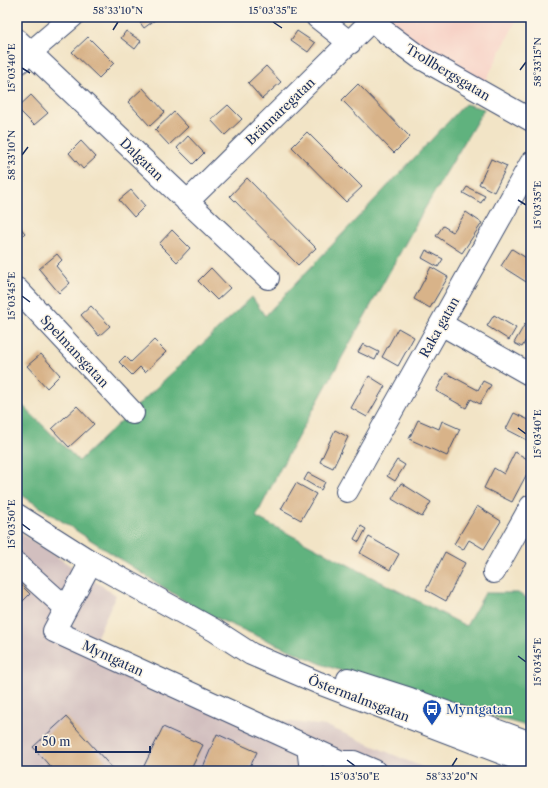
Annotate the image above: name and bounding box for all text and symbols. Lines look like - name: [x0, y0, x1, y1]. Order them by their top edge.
- text: 58°33'10"N: [93, 4, 143, 17]
- text: 15°03'35"E: [249, 4, 297, 17]
- text: 58°33'15"N: [531, 37, 544, 87]
- street label: Trollbergsgatan: [403, 40, 493, 104]
- text: 15°03'40"E: [5, 43, 18, 93]
- street label: Brännaregatan: [242, 74, 318, 148]
- text: 58°33'10"N: [5, 130, 18, 180]
- street label: Dalgatan: [117, 134, 167, 184]
- text: 15°03'35"E: [531, 181, 544, 229]
- text: 15°03'45"E: [5, 272, 18, 320]
- street label: Raka gatan: [416, 294, 462, 360]
- street label: Spelmansgatan: [37, 312, 113, 390]
- text: 15°03'40"E: [531, 409, 544, 459]
- text: 15°03'50"E: [5, 499, 18, 549]
- street label: Myntgatan: [80, 637, 146, 679]
- text: 15°03'45"E: [531, 638, 544, 686]
- street label: Östermalmsgatan: [306, 671, 412, 725]
- bus stop icon: Myntgatan: [421, 698, 443, 726]
- place label: Myntgatan: [446, 701, 512, 717]
- scale bar: [36, 728, 150, 754]
- text: 50 m: [42, 734, 71, 749]
- text: 15°03'50"E: [330, 770, 380, 783]
- text: 58°33'20"N: [426, 770, 478, 783]

